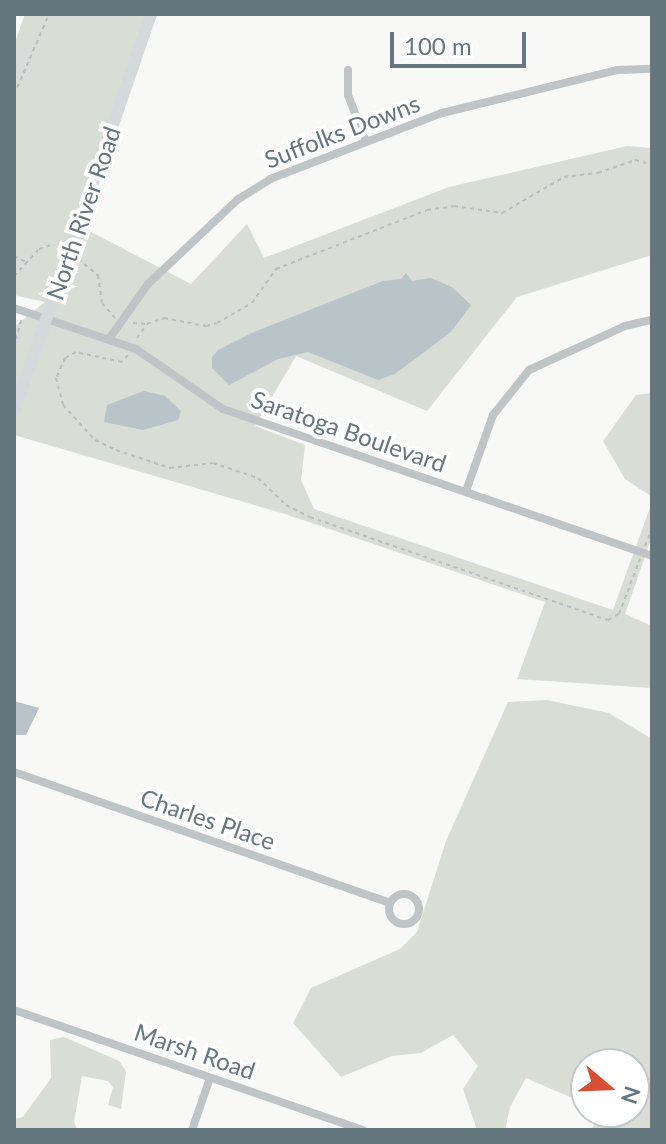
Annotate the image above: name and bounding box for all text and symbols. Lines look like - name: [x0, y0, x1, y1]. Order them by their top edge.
- scale bar: [394, 16, 530, 66]
- text: 100 m: [404, 31, 472, 60]
- street label: Suffolks Downs: [260, 88, 424, 174]
- street label: North River Road: [40, 122, 126, 304]
- street label: Saratoga Boulevard: [248, 384, 450, 478]
- street label: Charles Place: [137, 782, 279, 856]
- street label: Marsh Road: [131, 1017, 259, 1085]
- north arrow: [570, 1048, 650, 1128]
- text: N: [616, 1083, 647, 1108]

